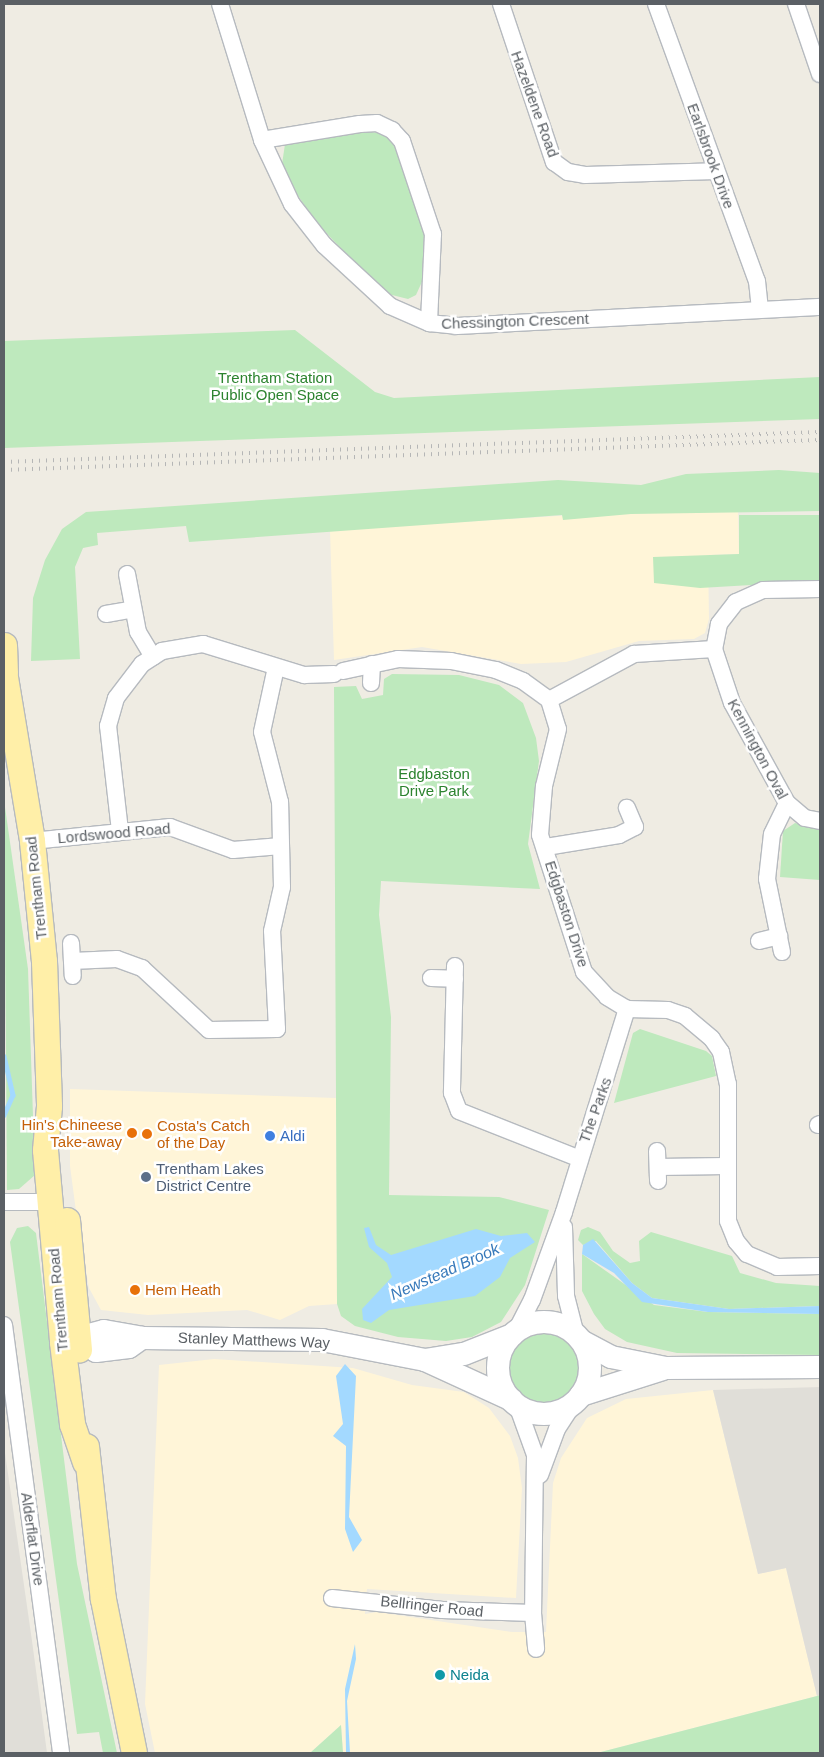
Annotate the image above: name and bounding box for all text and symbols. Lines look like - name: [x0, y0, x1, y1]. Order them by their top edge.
- street label: Hazeldene Road: [507, 48, 563, 160]
- street label: Earlsbrook Drive: [684, 101, 738, 211]
- street label: Chessington Crescent: [441, 309, 589, 333]
- park label: Trentham Station Public Open Space: [211, 368, 339, 403]
- street label: Kennington Oval: [724, 696, 792, 802]
- park label: Edgbaston Drive Park: [398, 764, 470, 799]
- street label: Lordswood Road: [57, 819, 171, 847]
- street label: Trentham Road: [22, 836, 50, 940]
- street label: Edgbaston Drive: [541, 858, 593, 970]
- street label: The Parks: [575, 1075, 615, 1145]
- place label: Hin's Chineese Take-away: [22, 1115, 122, 1150]
- place label: Costa's Catch of the Day: [157, 1116, 250, 1151]
- marker: Hin's Chineese Take-away: [126, 1127, 138, 1139]
- place label: Aldi: [280, 1127, 305, 1145]
- marker: Costa's Catch of the Day: [141, 1128, 153, 1140]
- marker: Aldi: [264, 1130, 276, 1142]
- place label: Trentham Lakes District Centre: [156, 1159, 264, 1194]
- marker: Trentham Lakes District Centre: [140, 1171, 152, 1183]
- water label: Newstead Brook: [387, 1239, 503, 1305]
- street label: Trentham Road: [45, 1248, 71, 1352]
- place label: Hem Heath: [145, 1281, 221, 1299]
- marker: Hem Heath: [129, 1284, 141, 1296]
- street label: Stanley Matthews Way: [178, 1328, 330, 1352]
- street label: Alderflat Drive: [18, 1491, 48, 1587]
- street label: Bellringer Road: [380, 1592, 484, 1620]
- place label: Neida: [450, 1666, 489, 1684]
- marker: Neida: [434, 1669, 446, 1681]

